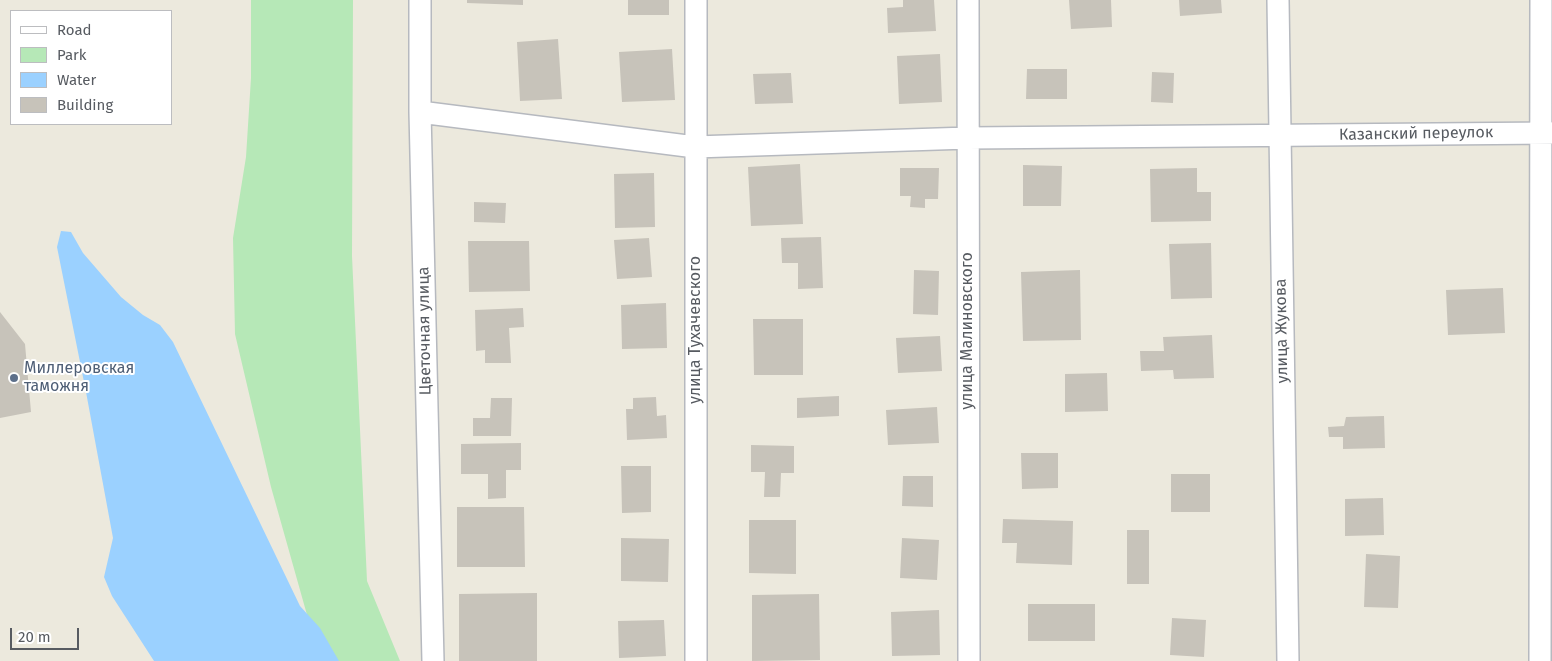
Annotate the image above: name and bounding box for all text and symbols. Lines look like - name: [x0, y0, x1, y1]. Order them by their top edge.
- legend: [10, 10, 172, 125]
- text: Road: [57, 21, 92, 39]
- text: Park: [57, 46, 87, 64]
- text: Water: [57, 71, 96, 89]
- text: Building: [57, 96, 113, 114]
- street label: Казанский переулок: [1339, 123, 1493, 145]
- street label: улица Малиновского: [958, 252, 978, 410]
- street label: улица Тухачевского: [686, 256, 706, 404]
- street label: Цветочная улица: [414, 266, 436, 396]
- street label: улица Жукова: [1271, 278, 1293, 384]
- place label: Миллеровская таможня: [24, 359, 134, 397]
- marker: Миллеровская таможня: [8, 372, 20, 384]
- scale bar: [12, 618, 81, 650]
- text: 20 m: [18, 628, 51, 646]

